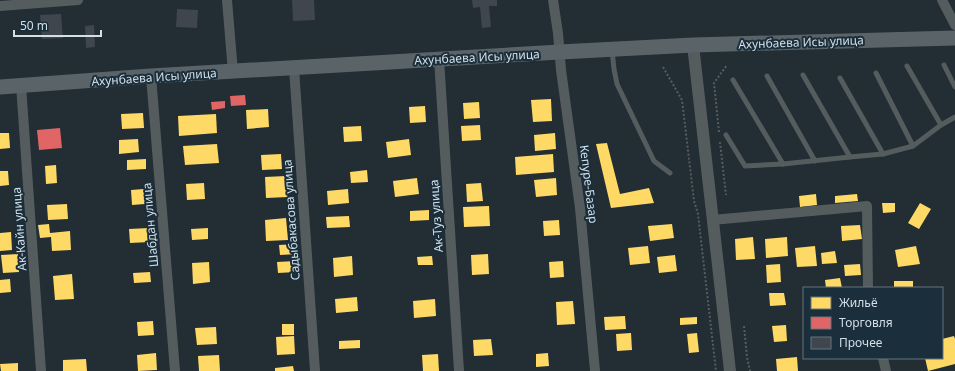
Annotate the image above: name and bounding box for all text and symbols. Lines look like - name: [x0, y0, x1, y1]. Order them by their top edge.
- scale bar: [14, 12, 101, 38]
- text: 50 m: [20, 17, 48, 34]
- street label: Ахунбаева Исы улица: [738, 31, 864, 53]
- street label: Ахунбаева Исы улица: [414, 45, 540, 69]
- street label: Ахунбаева Исы улица: [91, 64, 217, 90]
- street label: Кепуре-Базар: [576, 144, 602, 224]
- street label: Садыбакасова улица: [278, 159, 304, 281]
- street label: Ак-Туз улица: [425, 179, 447, 253]
- street label: Шабдан улица: [138, 182, 162, 268]
- street label: Ак-Кайн улица: [8, 187, 30, 271]
- legend: [803, 287, 943, 359]
- text: Жильё: [839, 294, 878, 311]
- text: Торговля: [839, 314, 893, 331]
- text: Прочее: [839, 334, 883, 351]

